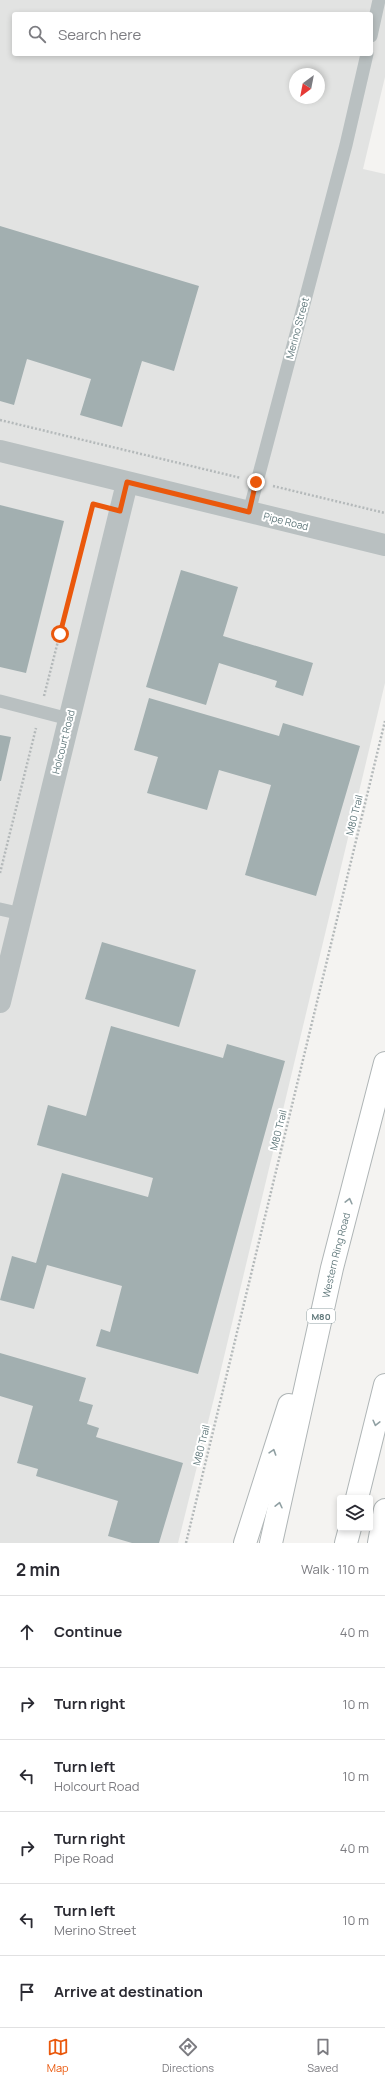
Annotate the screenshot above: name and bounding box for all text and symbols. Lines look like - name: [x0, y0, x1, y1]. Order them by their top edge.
- search box: [12, 12, 373, 56]
- icon: search: [26, 23, 48, 45]
- text: Search here: [58, 24, 141, 45]
- north arrow: [289, 68, 325, 104]
- street label: Merino Street: [282, 296, 312, 360]
- route end: [247, 473, 265, 491]
- street label: Pipe Road: [262, 509, 310, 533]
- route start: [51, 625, 69, 643]
- street label: Holcourt Road: [48, 708, 78, 776]
- street label: M80 Trail: [342, 793, 366, 837]
- street label: M80 Trail: [266, 1108, 290, 1152]
- one-way arrow: [345, 1198, 353, 1204]
- street label: Western Ring Road: [319, 1211, 353, 1299]
- road number: M80: [307, 1309, 335, 1323]
- one-way arrow: [372, 1419, 380, 1426]
- street label: M80 Trail: [189, 1423, 213, 1467]
- one-way arrow: [269, 1449, 277, 1456]
- map controls: [337, 1495, 373, 1531]
- button: layers: [337, 1495, 373, 1531]
- one-way arrow: [275, 1502, 283, 1508]
- text: 2 min: [16, 1558, 60, 1581]
- text: Walk · 110 m: [301, 1560, 369, 1578]
- icon: ahead: [16, 1621, 38, 1643]
- text: Continue: [54, 1621, 122, 1642]
- text: 40 m: [340, 1623, 369, 1641]
- icon: right: [16, 1693, 38, 1715]
- text: Turn right: [54, 1693, 125, 1714]
- text: 10 m: [342, 1695, 369, 1713]
- text: Turn left: [54, 1756, 116, 1777]
- icon: left: [16, 1765, 38, 1787]
- text: 10 m: [342, 1767, 369, 1785]
- text: Holcourt Road: [54, 1777, 139, 1795]
- text: Turn right: [54, 1828, 125, 1849]
- icon: right: [16, 1837, 38, 1859]
- text: 40 m: [340, 1839, 369, 1857]
- text: Pipe Road: [54, 1849, 114, 1867]
- text: Turn left: [54, 1900, 116, 1921]
- icon: left: [16, 1909, 38, 1931]
- text: 10 m: [342, 1911, 369, 1929]
- text: Merino Street: [54, 1921, 136, 1939]
- icon: arrive: [16, 1981, 38, 2003]
- text: Arrive at destination: [54, 1981, 203, 2002]
- tab: Map: [47, 2036, 69, 2075]
- tab: Directions: [162, 2036, 214, 2075]
- tab: Saved: [307, 2036, 338, 2075]

